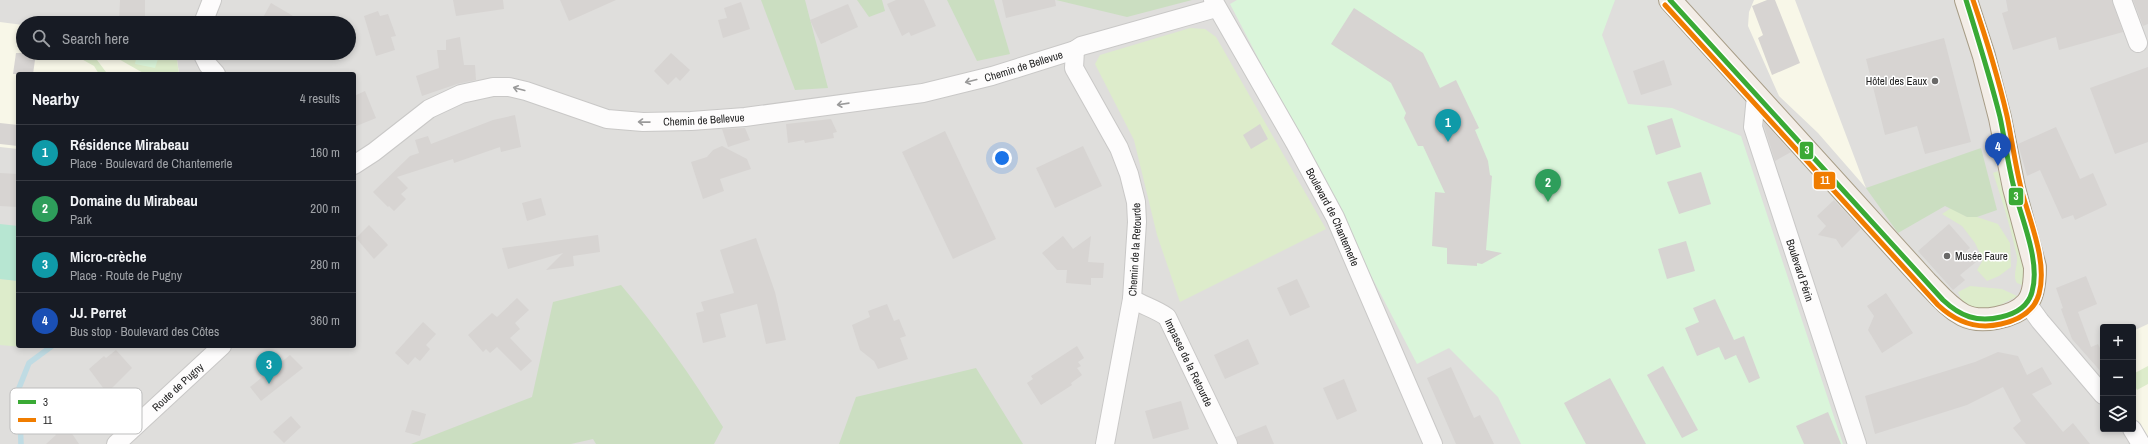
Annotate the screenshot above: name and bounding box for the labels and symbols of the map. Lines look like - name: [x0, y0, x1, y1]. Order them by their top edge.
- street label: Chemin de Bellevue: [983, 47, 1065, 85]
- place label: Hôtel des Eaux: [1866, 74, 1927, 88]
- marker: Hôtel des Eaux: [1930, 76, 1940, 86]
- one-way arrow: [965, 78, 978, 86]
- one-way arrow: [513, 85, 526, 92]
- one-way arrow: [837, 100, 850, 108]
- pin: 1: [1435, 109, 1461, 142]
- street label: Chemin de Bellevue: [663, 110, 745, 129]
- one-way arrow: [638, 118, 651, 126]
- pin: 4: [1985, 133, 2011, 166]
- line badge: 3: [1799, 141, 1814, 160]
- text: 3: [1804, 143, 1810, 157]
- your location: [992, 148, 1012, 168]
- street label: Boulevard de Chantemerle: [1303, 166, 1362, 268]
- pin: 2: [1535, 169, 1561, 202]
- line badge: 11: [1813, 171, 1836, 190]
- text: 11: [1820, 173, 1830, 187]
- line badge: 3: [2008, 187, 2024, 206]
- text: 3: [2013, 189, 2019, 203]
- street label: Chemin de la Retourde: [1125, 203, 1144, 297]
- street label: Boulevard Périn: [1783, 237, 1817, 303]
- place label: Musée Faure: [1955, 249, 2008, 263]
- marker: Musée Faure: [1942, 251, 1952, 261]
- street label: Impasse de la Retourde: [1162, 316, 1216, 409]
- pin: 3: [256, 351, 282, 384]
- street label: Route de Pugny: [149, 359, 207, 414]
- legend: [10, 388, 142, 434]
- text: 3: [43, 395, 48, 409]
- text: 11: [43, 413, 52, 427]

